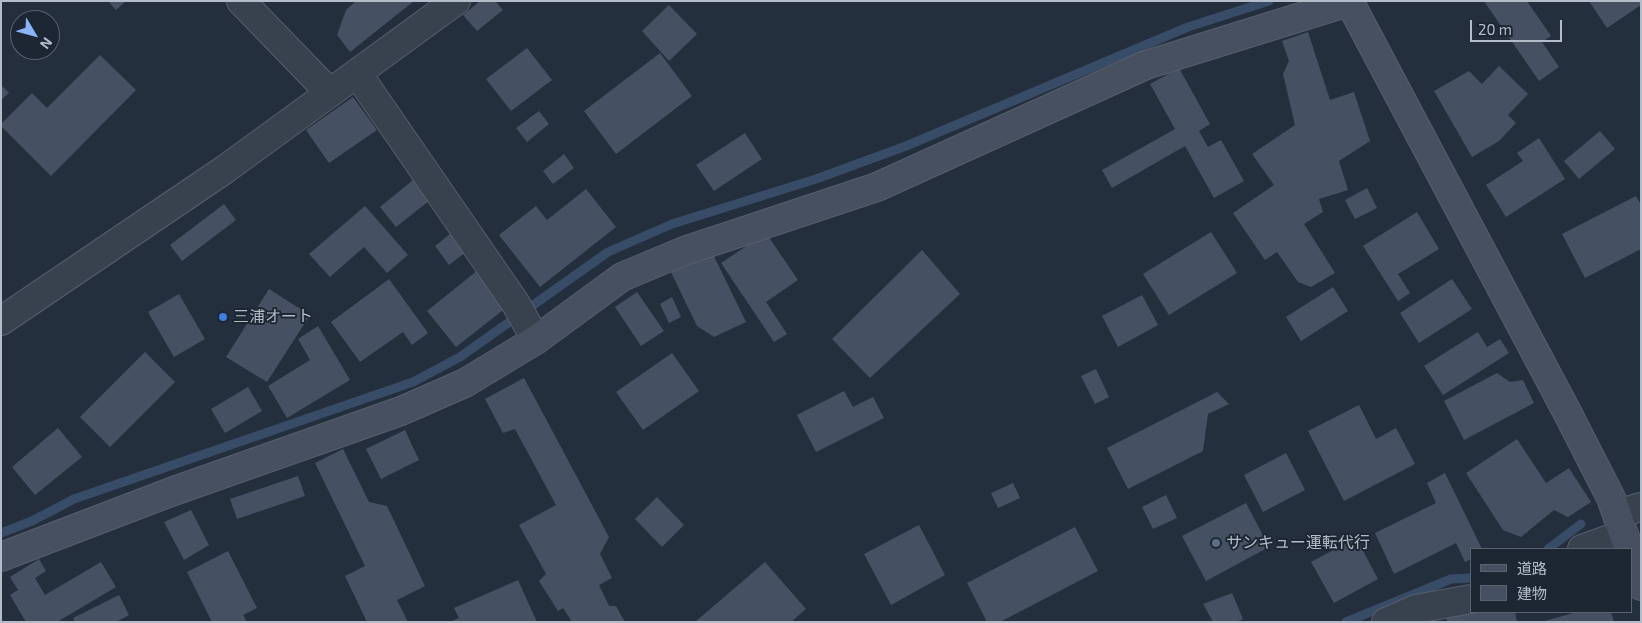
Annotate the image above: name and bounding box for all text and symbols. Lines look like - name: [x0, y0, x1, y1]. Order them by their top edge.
- north arrow: [10, 10, 60, 60]
- scale bar: [1472, 10, 1564, 42]
- text: 20 m: [1478, 20, 1512, 38]
- text: N: [37, 35, 56, 53]
- place label: 三浦オート: [233, 307, 313, 327]
- marker: 三浦オート: [217, 311, 229, 323]
- place label: サンキュー運転代行: [1226, 533, 1370, 553]
- marker: サンキュー運転代行: [1210, 537, 1222, 549]
- legend: [1470, 548, 1632, 613]
- text: 道路: [1517, 559, 1547, 577]
- text: 建物: [1517, 584, 1547, 602]

